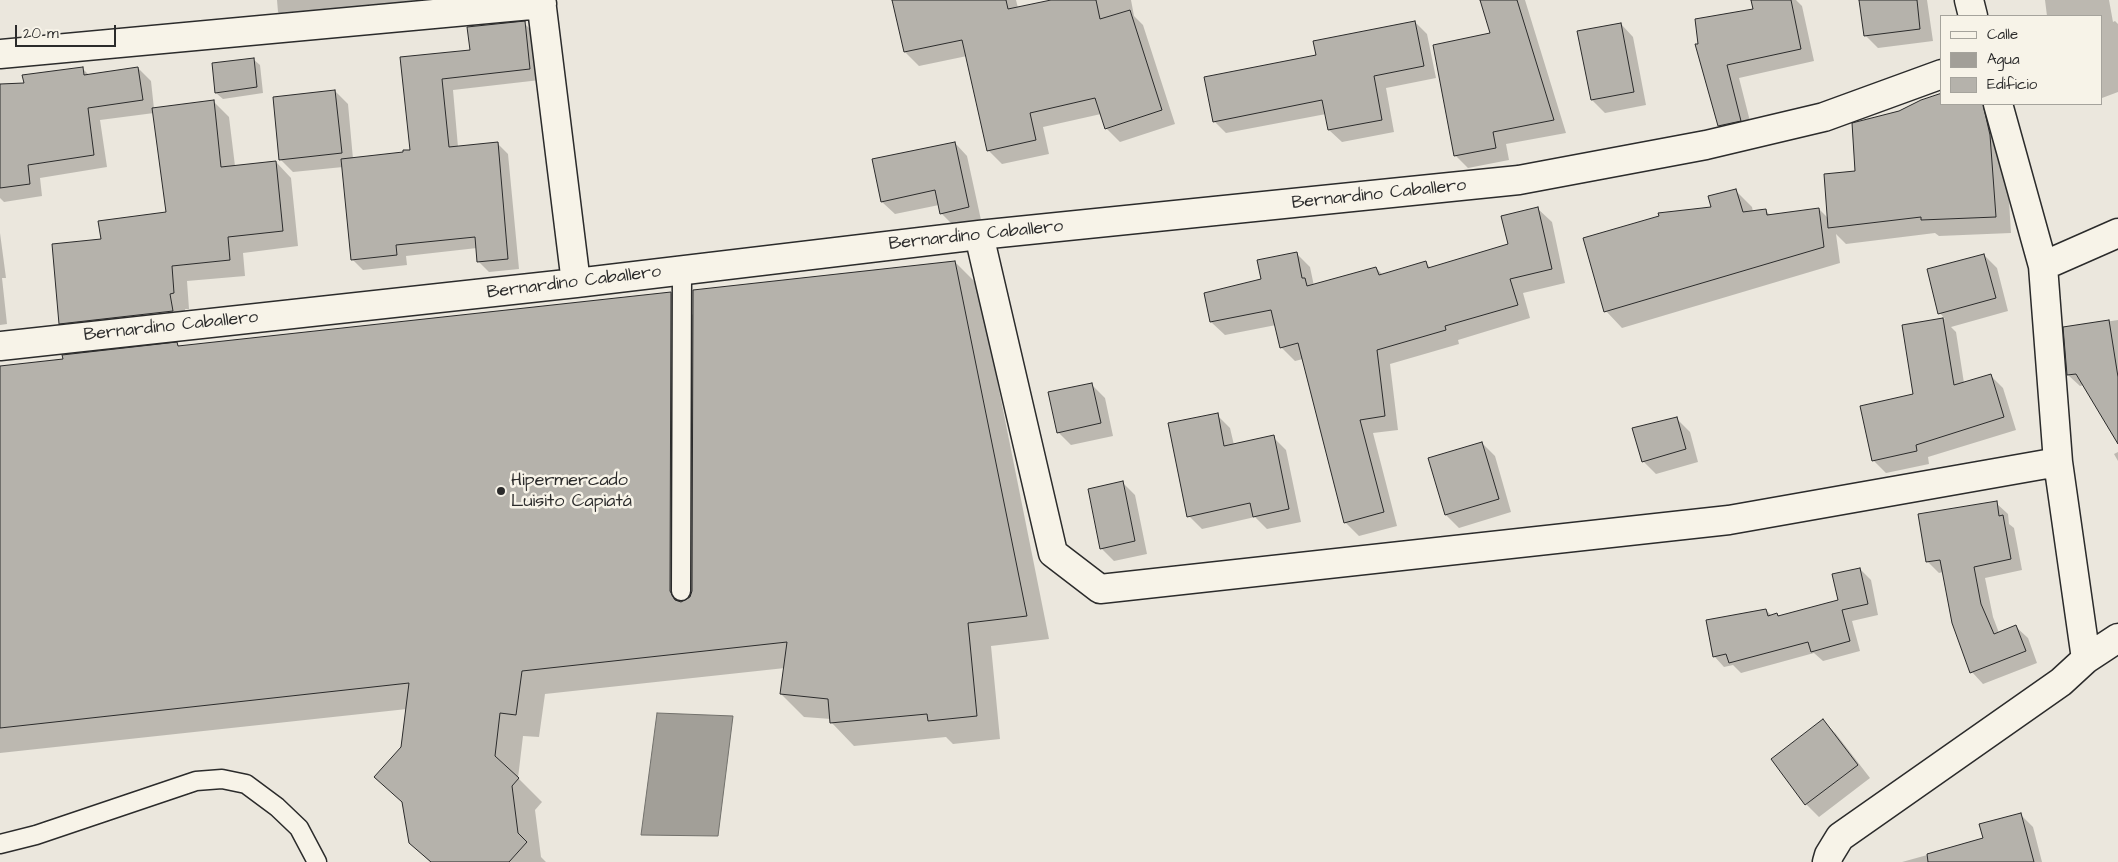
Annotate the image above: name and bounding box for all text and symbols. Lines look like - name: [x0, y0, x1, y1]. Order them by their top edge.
- scale bar: [18, 15, 119, 47]
- legend: [1940, 15, 2103, 105]
- text: 20 m: [23, 23, 59, 44]
- text: Calle: [1987, 24, 2018, 45]
- text: Agua: [1987, 49, 2020, 70]
- text: Edificio: [1987, 74, 2037, 95]
- street label: Bernardino Caballero: [1291, 175, 1467, 215]
- street label: Bernardino Caballero: [888, 216, 1064, 256]
- street label: Bernardino Caballero: [486, 262, 662, 304]
- street label: Bernardino Caballero: [83, 307, 259, 347]
- place label: Hipermercado Luisito Capiatá: [511, 470, 632, 512]
- marker: Hipermercado Luisito Capiatá: [495, 485, 507, 497]

